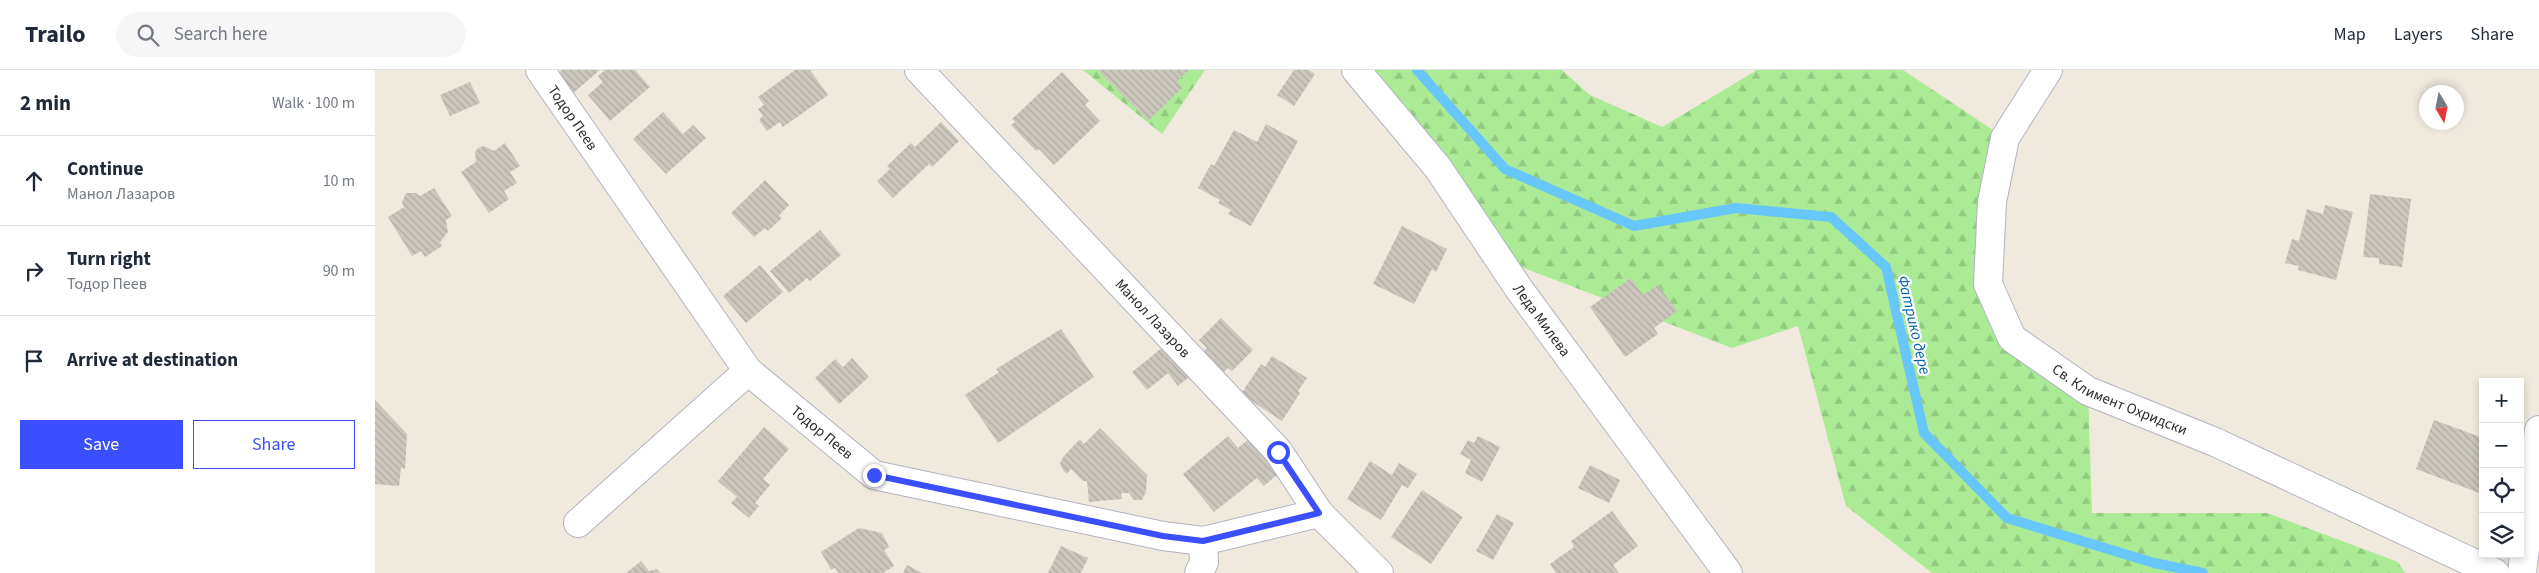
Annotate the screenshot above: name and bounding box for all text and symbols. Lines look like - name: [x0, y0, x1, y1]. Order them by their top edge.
- search box: [116, 12, 466, 57]
- text: Trailo: [25, 17, 86, 52]
- icon: search: [134, 21, 162, 49]
- text: Search here: [174, 21, 267, 48]
- text: Map: [2334, 22, 2366, 47]
- text: Layers: [2394, 22, 2443, 47]
- text: Share: [2471, 22, 2514, 47]
- street label: Тодор Пеев: [543, 81, 603, 155]
- north arrow: [2419, 85, 2464, 130]
- text: 2 min: [20, 88, 71, 118]
- text: Walk · 100 m: [272, 92, 355, 114]
- text: Continue: [67, 156, 144, 183]
- icon: ahead: [20, 167, 48, 195]
- text: 10 m: [323, 170, 355, 192]
- text: Манол Лазаров: [67, 183, 175, 205]
- text: Turn right: [67, 246, 151, 273]
- icon: right: [20, 257, 48, 285]
- text: 90 m: [323, 260, 355, 282]
- text: Тодор Пеев: [67, 273, 147, 295]
- water label: Фатрико дере: [1892, 273, 1936, 377]
- street label: Манол Лазаров: [1110, 274, 1196, 363]
- street label: Леда Милева: [1508, 279, 1576, 361]
- icon: arrive: [20, 347, 48, 375]
- text: Arrive at destination: [67, 347, 238, 374]
- street label: Св. Климент Охридски: [2048, 359, 2191, 440]
- map controls: [2479, 378, 2524, 558]
- button: +: [2479, 378, 2524, 423]
- street label: Тодор Пеев: [787, 400, 858, 464]
- button: Save: [20, 420, 183, 469]
- button: Share: [193, 420, 355, 469]
- button: −: [2479, 423, 2524, 468]
- route start: [1267, 441, 1290, 464]
- route end: [863, 464, 886, 487]
- button: locate: [2479, 468, 2524, 513]
- button: layers: [2479, 513, 2524, 558]

